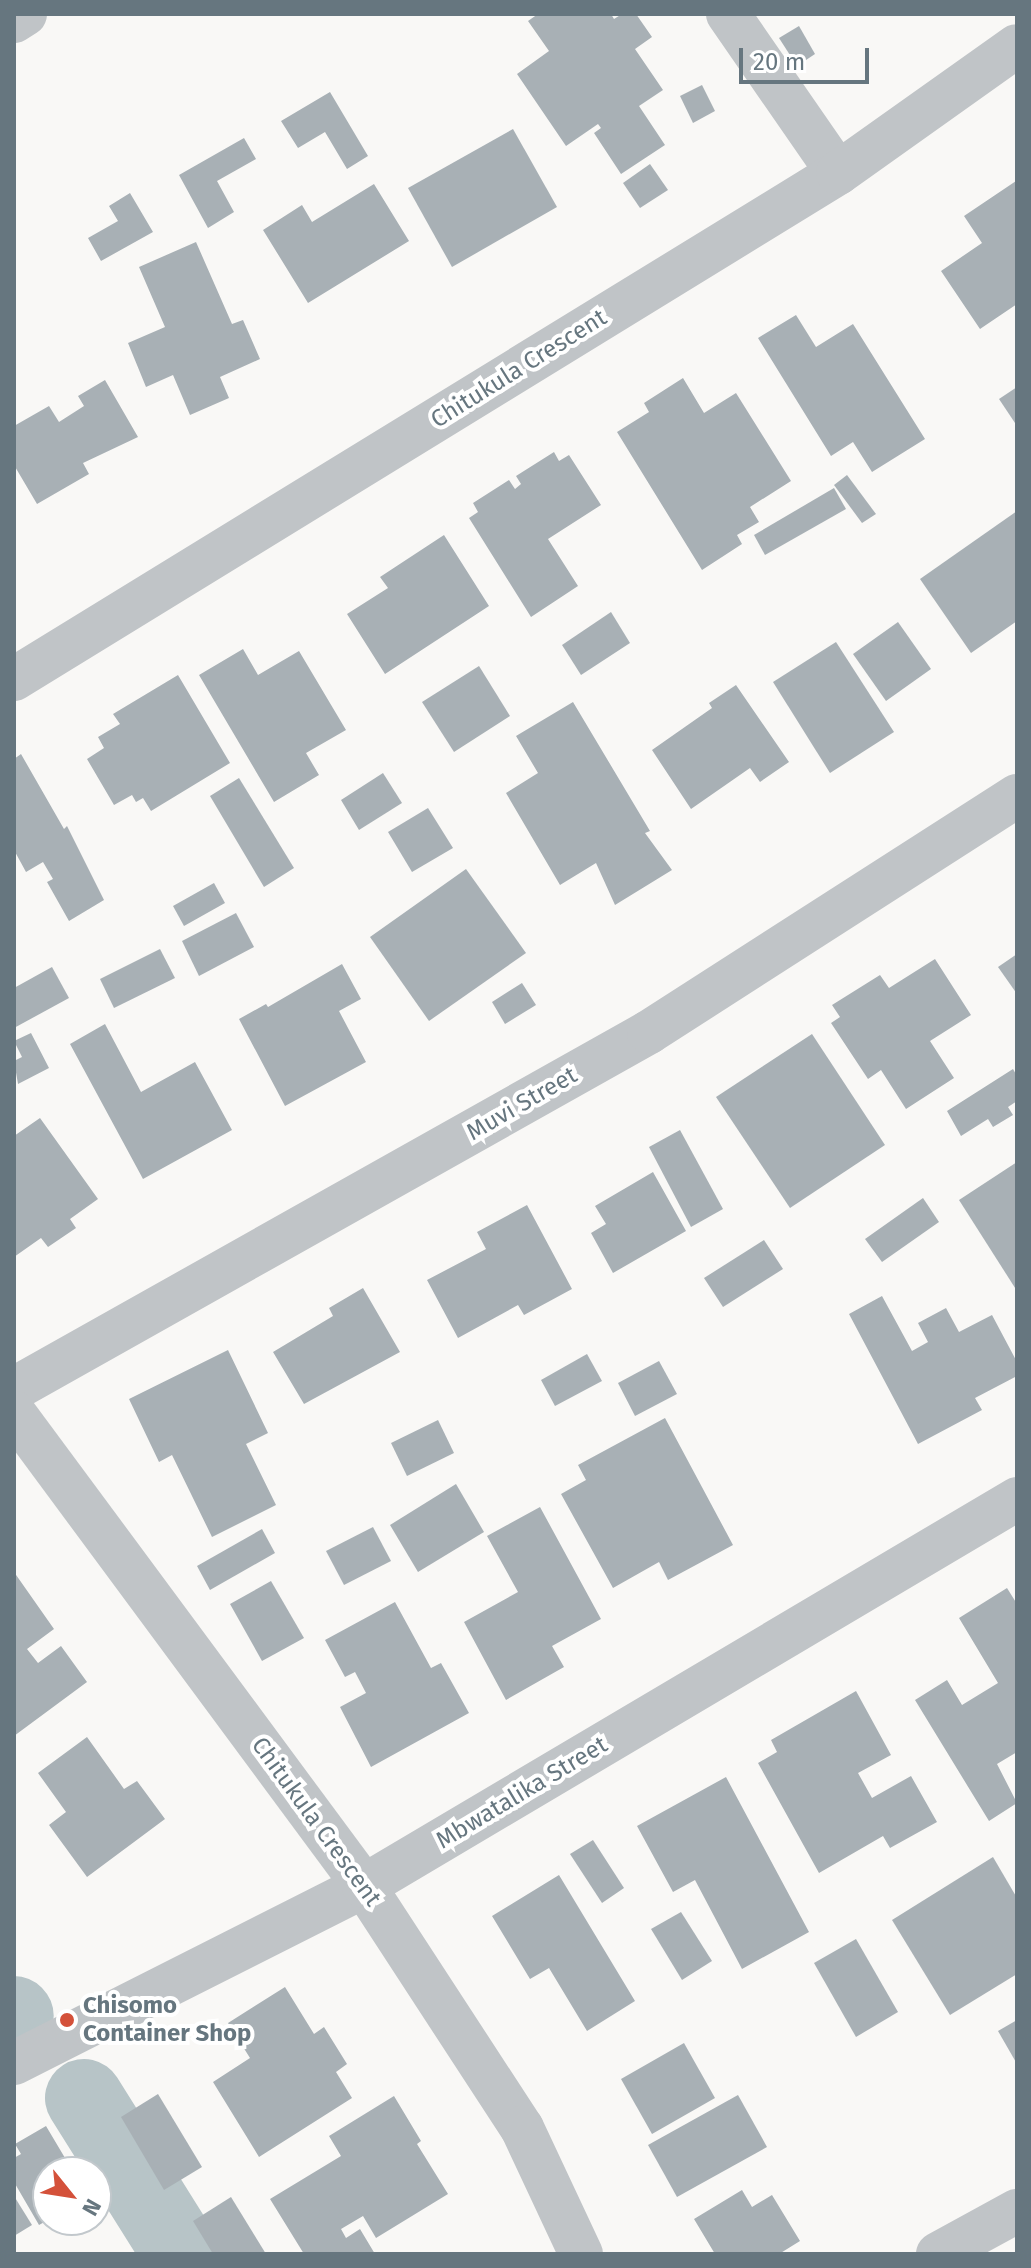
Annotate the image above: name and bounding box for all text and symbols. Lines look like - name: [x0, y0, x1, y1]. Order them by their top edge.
- scale bar: [743, 32, 873, 82]
- text: 20 m: [753, 48, 805, 76]
- street label: Chitukula Crescent: [426, 303, 612, 435]
- street label: Muvi Street: [462, 1061, 582, 1147]
- street label: Mbwatalika Street: [431, 1731, 613, 1855]
- street label: Chitukula Crescent: [245, 1732, 387, 1912]
- place label: Chisomo Container Shop: [83, 1992, 251, 2048]
- marker: Chisomo Container Shop: [58, 2011, 76, 2029]
- north arrow: [32, 2156, 112, 2236]
- text: N: [76, 2194, 107, 2220]

